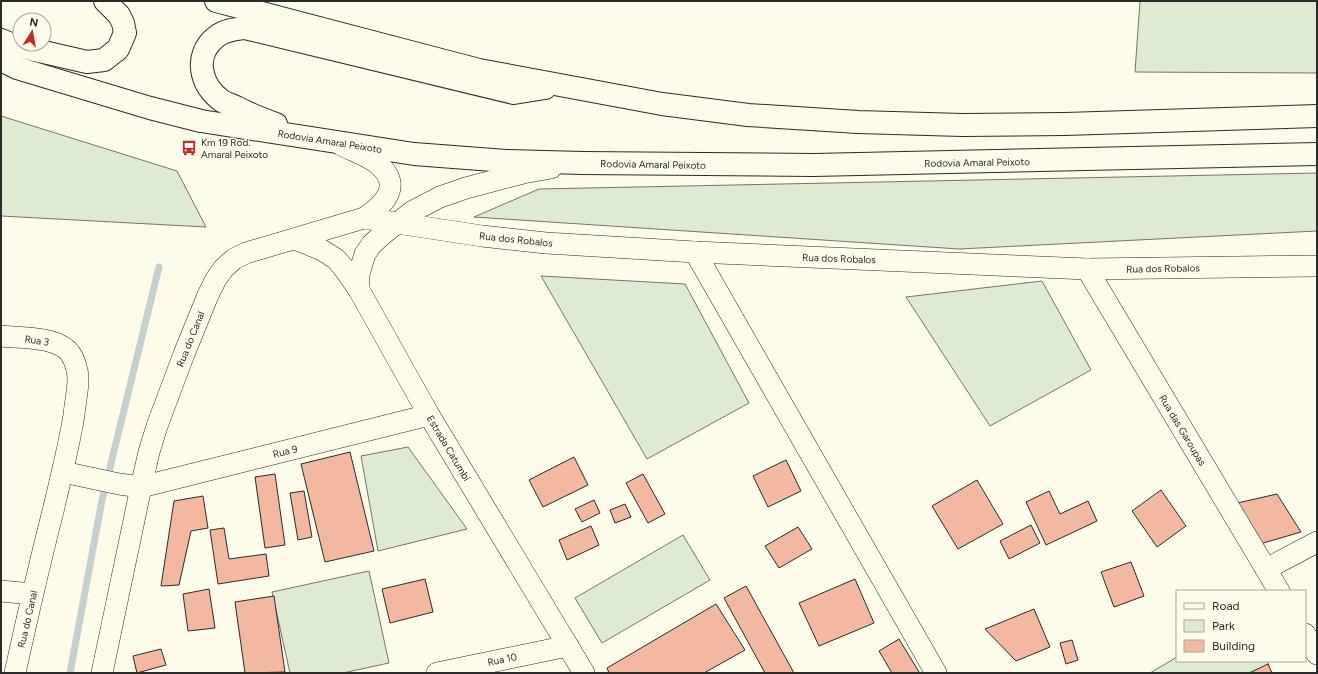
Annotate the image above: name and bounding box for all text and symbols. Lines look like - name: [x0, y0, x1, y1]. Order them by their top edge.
- north arrow: [12, 12, 52, 52]
- text: N: [28, 15, 39, 30]
- street label: Rodovia Amaral Peixoto: [277, 127, 383, 156]
- place label: Km 19 Rod. Amaral Peixoto: [201, 136, 268, 161]
- bus stop icon: Km 19 Rod. Amaral Peixoto: [180, 139, 198, 157]
- street label: Rodovia Amaral Peixoto: [924, 155, 1030, 170]
- street label: Rodovia Amaral Peixoto: [600, 157, 706, 172]
- street label: Rua dos Robalos: [479, 229, 554, 250]
- street label: Rua dos Robalos: [802, 251, 876, 266]
- street label: Rua dos Robalos: [1126, 261, 1200, 276]
- street label: Rua do Canal: [173, 310, 207, 369]
- street label: Rua 3: [24, 332, 50, 349]
- street label: Rua das Garoupas: [1156, 392, 1209, 468]
- street label: Estrada Catumbi: [424, 413, 473, 484]
- street label: Rua 9: [271, 442, 299, 461]
- street label: Rua do Canal: [15, 589, 40, 649]
- legend: [1176, 590, 1306, 662]
- text: Road: [1212, 599, 1240, 613]
- text: Park: [1212, 619, 1235, 633]
- text: Building: [1212, 639, 1255, 653]
- street label: Rua 10: [486, 650, 518, 669]

